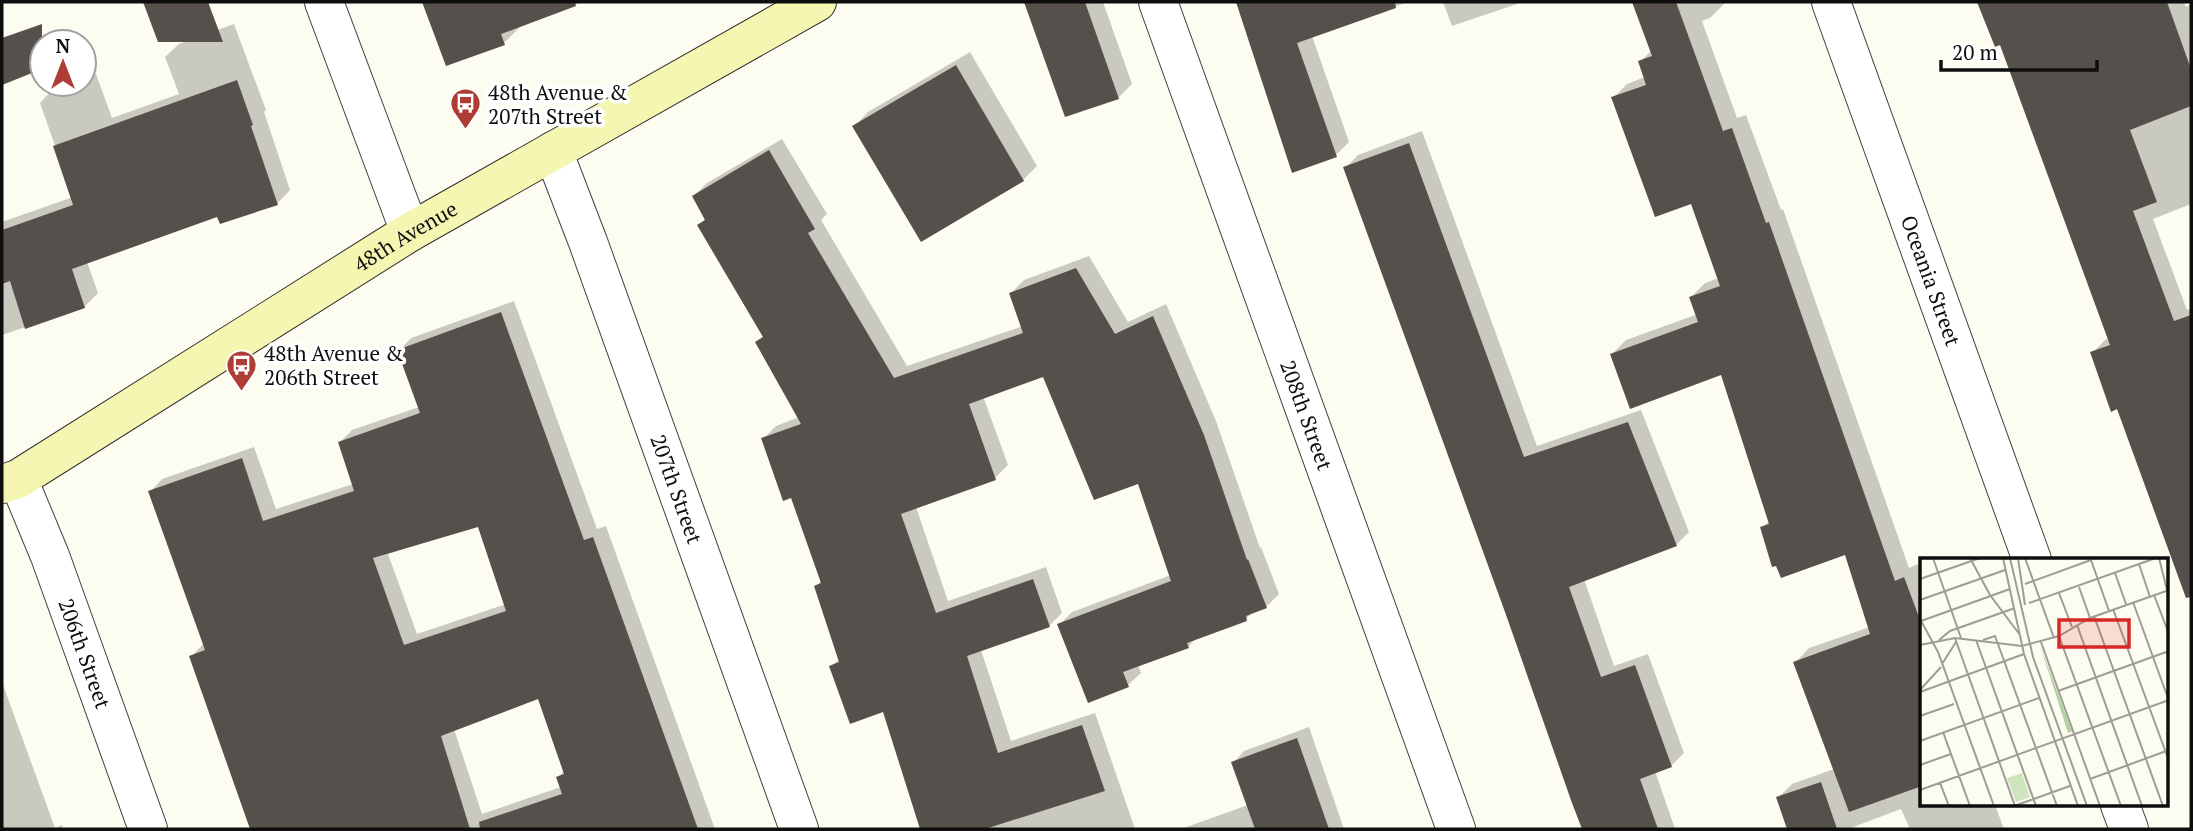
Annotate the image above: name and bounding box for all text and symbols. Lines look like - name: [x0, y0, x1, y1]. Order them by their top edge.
- north arrow: [28, 28, 98, 98]
- scale bar: [1941, 28, 2097, 72]
- text: N: [56, 33, 71, 58]
- text: 20 m: [1952, 38, 1998, 66]
- place label: 48th Avenue & 207th Street: [488, 78, 627, 130]
- bus stop icon: 48th Avenue & 207th Street: [448, 87, 482, 131]
- street label: 48th Avenue: [348, 194, 462, 278]
- street label: Oceania Street: [1895, 211, 1968, 350]
- place label: 48th Avenue & 206th Street: [264, 339, 403, 391]
- bus stop icon: 48th Avenue & 206th Street: [224, 348, 258, 392]
- street label: 208th Street: [1274, 356, 1340, 474]
- street label: 207th Street: [644, 431, 709, 548]
- inset map: [1920, 558, 2168, 806]
- street label: 206th Street: [52, 595, 118, 713]

